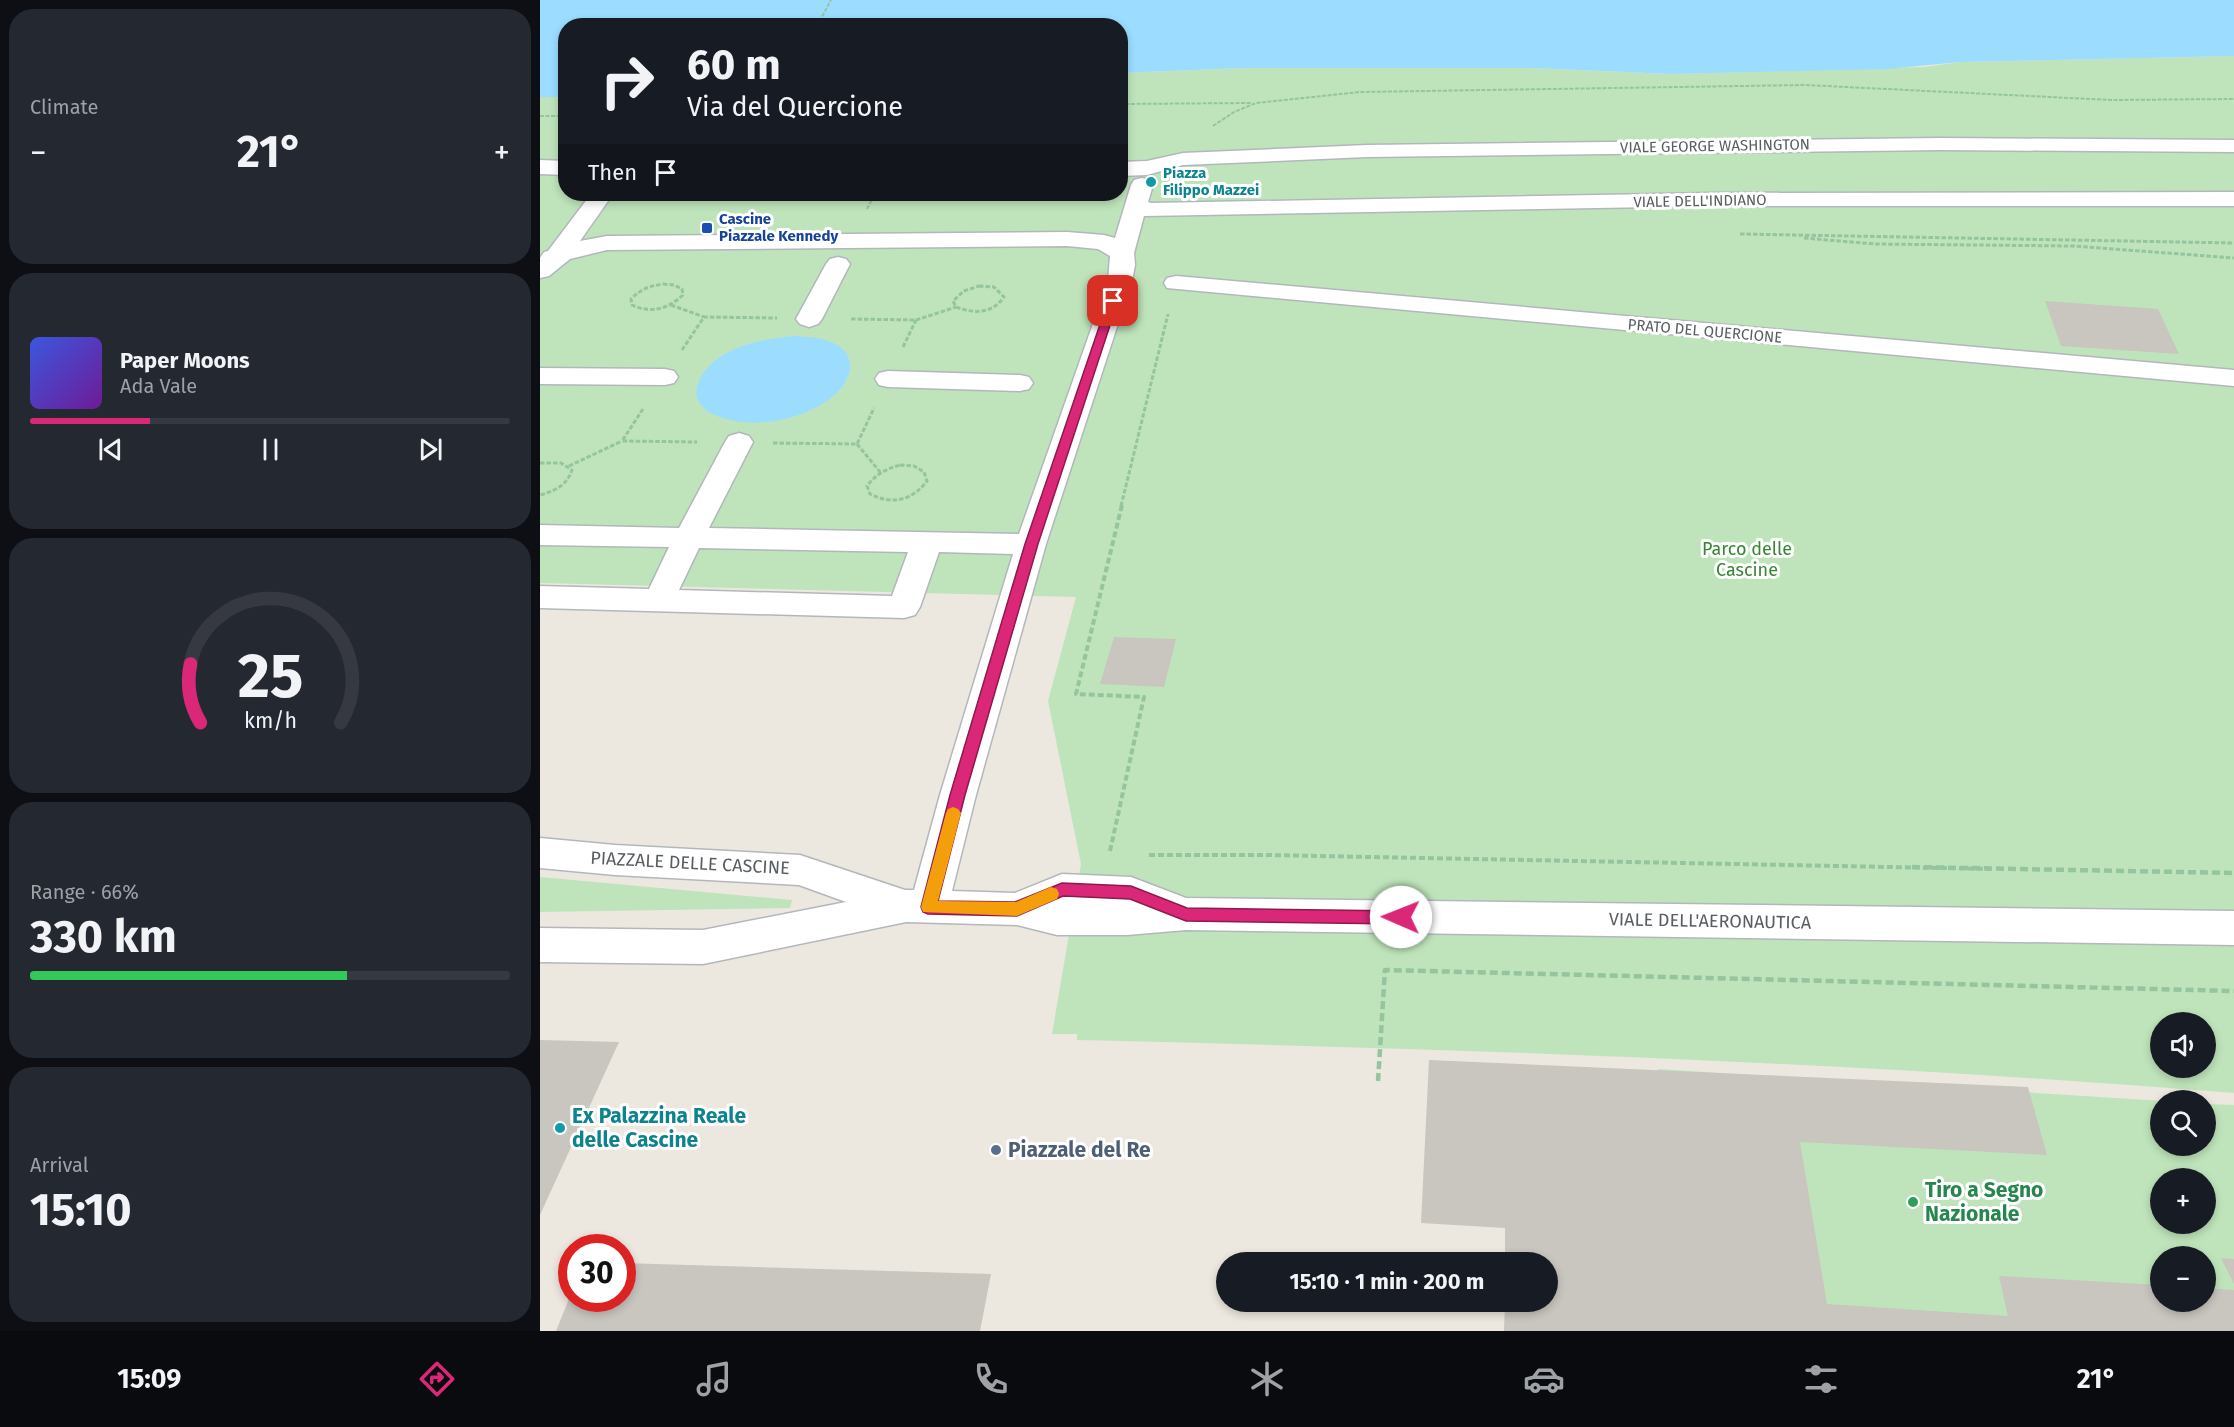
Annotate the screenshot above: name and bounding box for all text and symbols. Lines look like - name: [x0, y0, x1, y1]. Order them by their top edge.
- text: 60 m: [687, 40, 781, 90]
- icon: right: [588, 42, 666, 120]
- text: Via del Quercione: [687, 91, 903, 123]
- text: Climate: [30, 95, 98, 119]
- text: 21°: [237, 125, 303, 179]
- text: −: [30, 133, 47, 173]
- text: +: [494, 133, 510, 173]
- street label: VIALE GEORGE WASHINGTON: [1620, 135, 1810, 157]
- icon: arrive: [649, 156, 682, 189]
- text: Then: [588, 159, 637, 186]
- place label: Piazza Filippo Mazzei: [1163, 164, 1259, 199]
- marker: Piazza Filippo Mazzei: [1144, 175, 1158, 189]
- street label: VIALE DELL'INDIANO: [1633, 191, 1767, 211]
- place label: Cascine Piazzale Kennedy: [719, 210, 838, 245]
- marker: Cascine Piazzale Kennedy: [700, 221, 714, 235]
- pin: [1087, 275, 1138, 326]
- icon: arrive: [1096, 284, 1129, 317]
- street label: PRATO DEL QUERCIONE: [1627, 315, 1783, 347]
- text: Paper Moons: [120, 347, 250, 374]
- text: Ada Vale: [120, 374, 197, 398]
- icon: previous: [94, 433, 127, 466]
- icon: pause: [254, 433, 287, 466]
- icon: next: [414, 433, 447, 466]
- park label: Parco delle Cascine: [1702, 538, 1792, 581]
- text: 25: [237, 639, 303, 714]
- text: km/h: [243, 708, 297, 734]
- street label: PIAZZALE DELLE CASCINE: [590, 847, 790, 879]
- text: Range · 66%: [30, 880, 139, 904]
- position arrow: [1369, 885, 1433, 949]
- street label: VIALE DELL'AERONAUTICA: [1609, 908, 1812, 934]
- text: 330 km: [30, 910, 177, 964]
- map controls: [2150, 1012, 2216, 1312]
- button: sound: [2150, 1012, 2216, 1078]
- button: search: [2150, 1090, 2216, 1156]
- place label: Ex Palazzina Reale delle Cascine: [572, 1103, 746, 1153]
- marker: Ex Palazzina Reale delle Cascine: [553, 1121, 567, 1135]
- place label: Piazzale del Re: [1008, 1137, 1151, 1163]
- marker: Piazzale del Re: [989, 1143, 1003, 1157]
- text: Arrival: [30, 1153, 89, 1177]
- button: +: [2150, 1168, 2216, 1234]
- place label: Tiro a Segno Nazionale: [1925, 1177, 2043, 1227]
- text: 15:10: [30, 1183, 131, 1237]
- marker: Tiro a Segno Nazionale: [1906, 1195, 1920, 1209]
- speed limit sign: 30: [558, 1234, 636, 1312]
- button: −: [2150, 1246, 2216, 1312]
- text: 15:10 · 1 min · 200 m: [1290, 1268, 1484, 1295]
- icon: directions: [416, 1358, 458, 1400]
- icon: music: [693, 1358, 735, 1400]
- icon: phone: [970, 1358, 1012, 1400]
- icon: climate: [1246, 1358, 1288, 1400]
- icon: car: [1523, 1358, 1565, 1400]
- icon: filters: [1800, 1358, 1842, 1400]
- text: 15:09: [117, 1363, 181, 1395]
- text: 21°: [2077, 1363, 2117, 1395]

